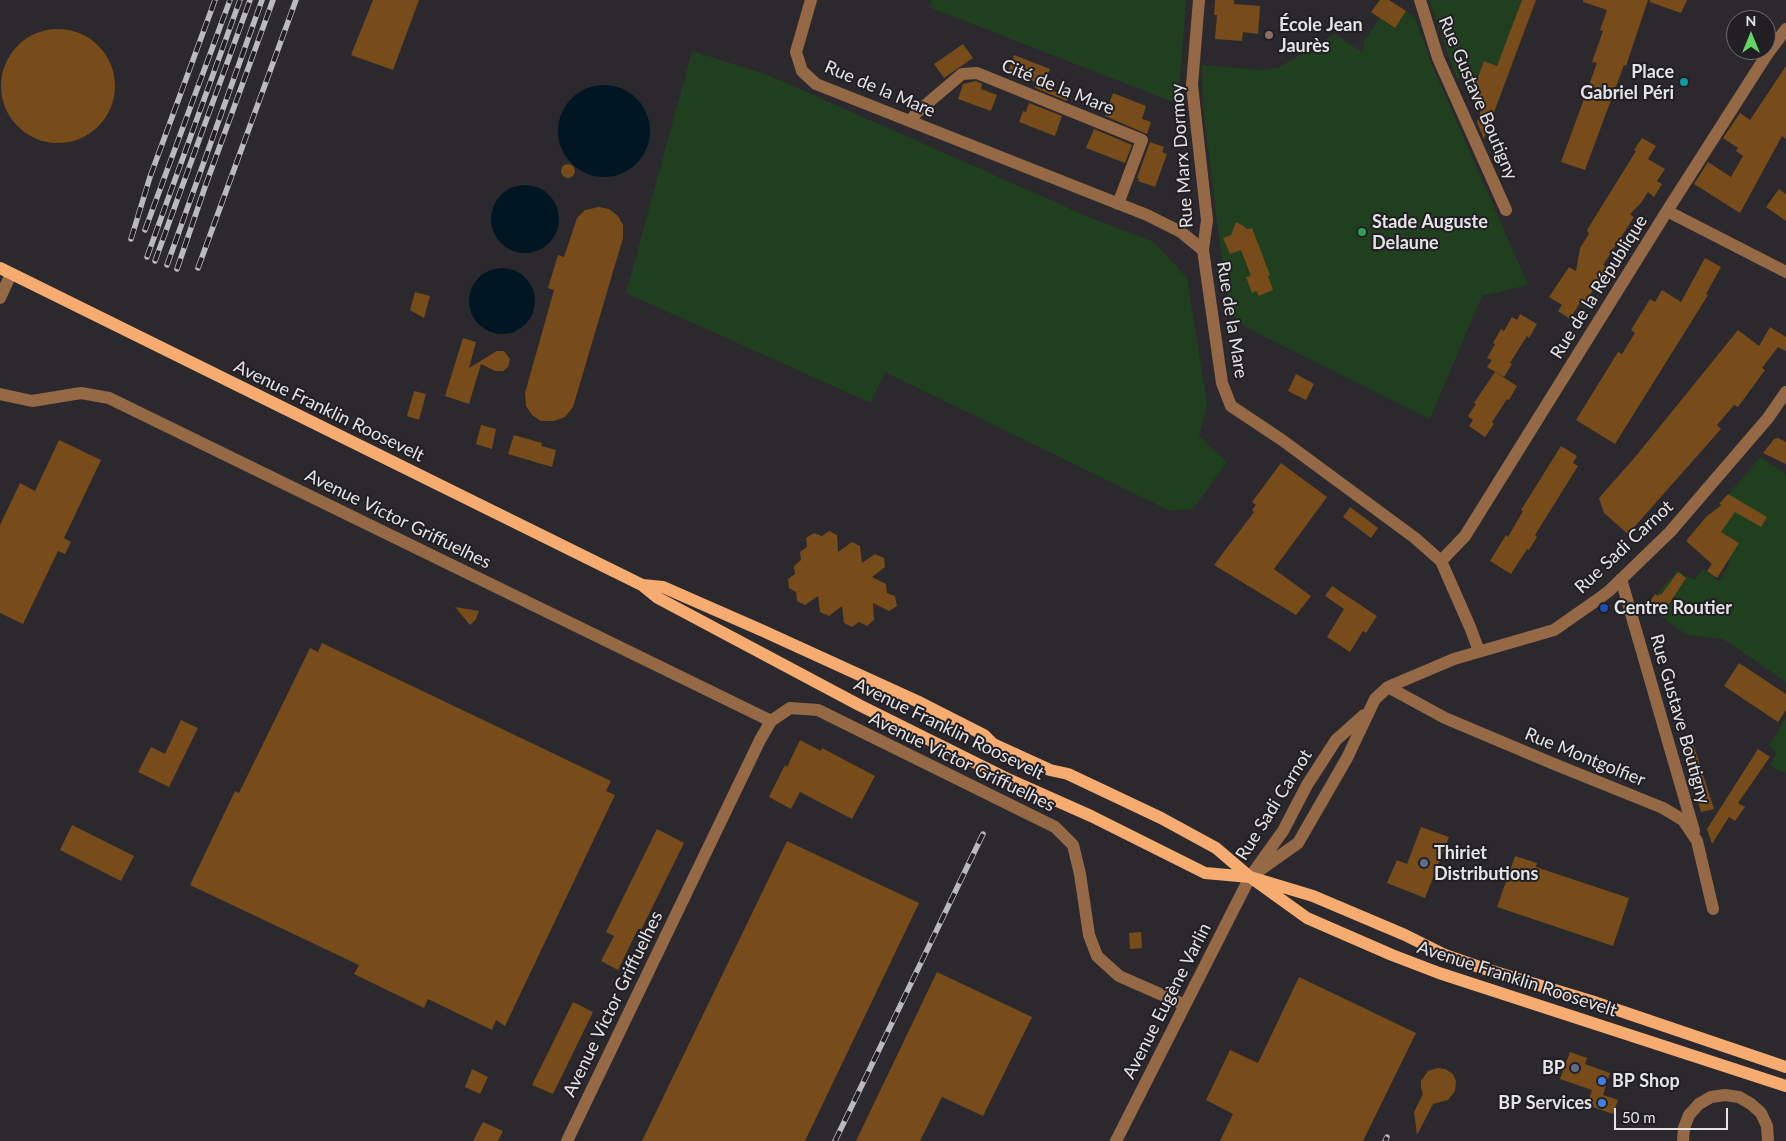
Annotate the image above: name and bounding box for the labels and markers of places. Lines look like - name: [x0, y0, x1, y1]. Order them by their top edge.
- place label: École Jean Jaurès: [1279, 14, 1363, 56]
- marker: École Jean Jaurès: [1263, 29, 1275, 41]
- place label: Place Gabriel Péri: [1580, 61, 1674, 104]
- marker: Place Gabriel Péri: [1678, 76, 1690, 88]
- place label: Stade Auguste Delaune: [1372, 211, 1488, 253]
- marker: Stade Auguste Delaune: [1356, 226, 1368, 238]
- place label: Centre Routier: [1614, 597, 1732, 619]
- marker: Centre Routier: [1598, 602, 1610, 614]
- place label: Thiriet Distributions: [1434, 842, 1538, 884]
- marker: Thiriet Distributions: [1418, 857, 1430, 869]
- place label: BP: [1542, 1057, 1565, 1079]
- marker: BP: [1569, 1062, 1581, 1074]
- place label: BP Shop: [1612, 1070, 1680, 1092]
- marker: BP Shop: [1596, 1075, 1608, 1087]
- place label: BP Services: [1498, 1092, 1592, 1114]
- marker: BP Services: [1596, 1097, 1608, 1109]

